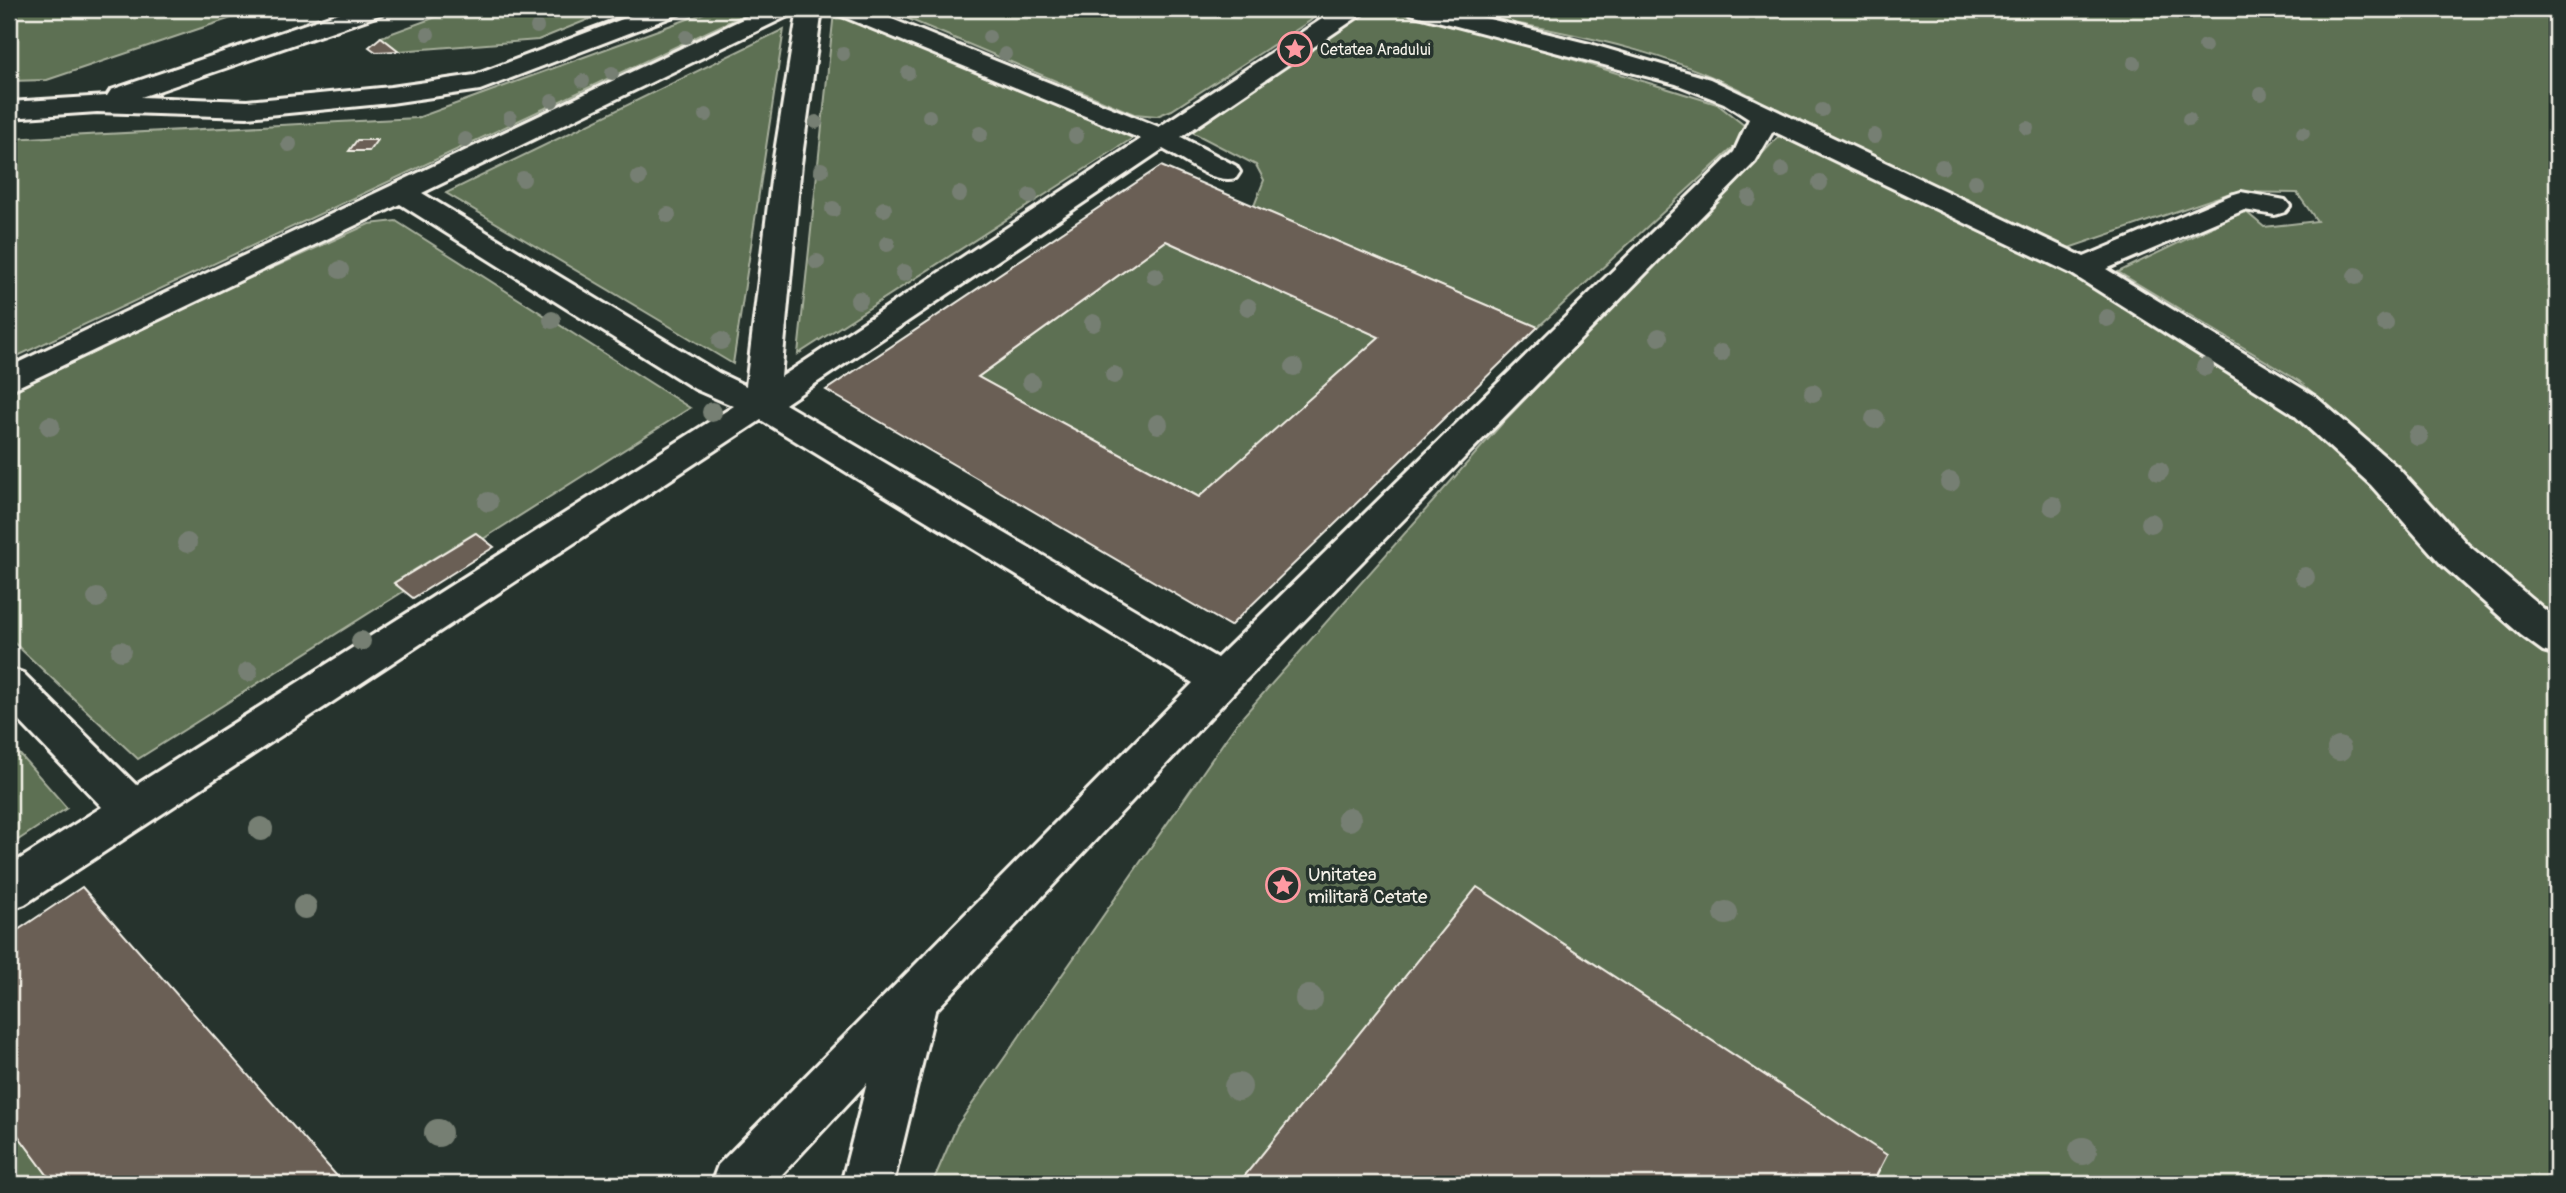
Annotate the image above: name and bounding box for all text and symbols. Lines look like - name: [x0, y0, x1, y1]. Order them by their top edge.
- place icon: Cetatea Aradului: [1276, 30, 1314, 68]
- place label: Cetatea Aradului: [1320, 40, 1431, 60]
- place label: Unitatea militară Cetate: [1308, 863, 1428, 909]
- place icon: Unitatea militară Cetate: [1264, 866, 1302, 904]

